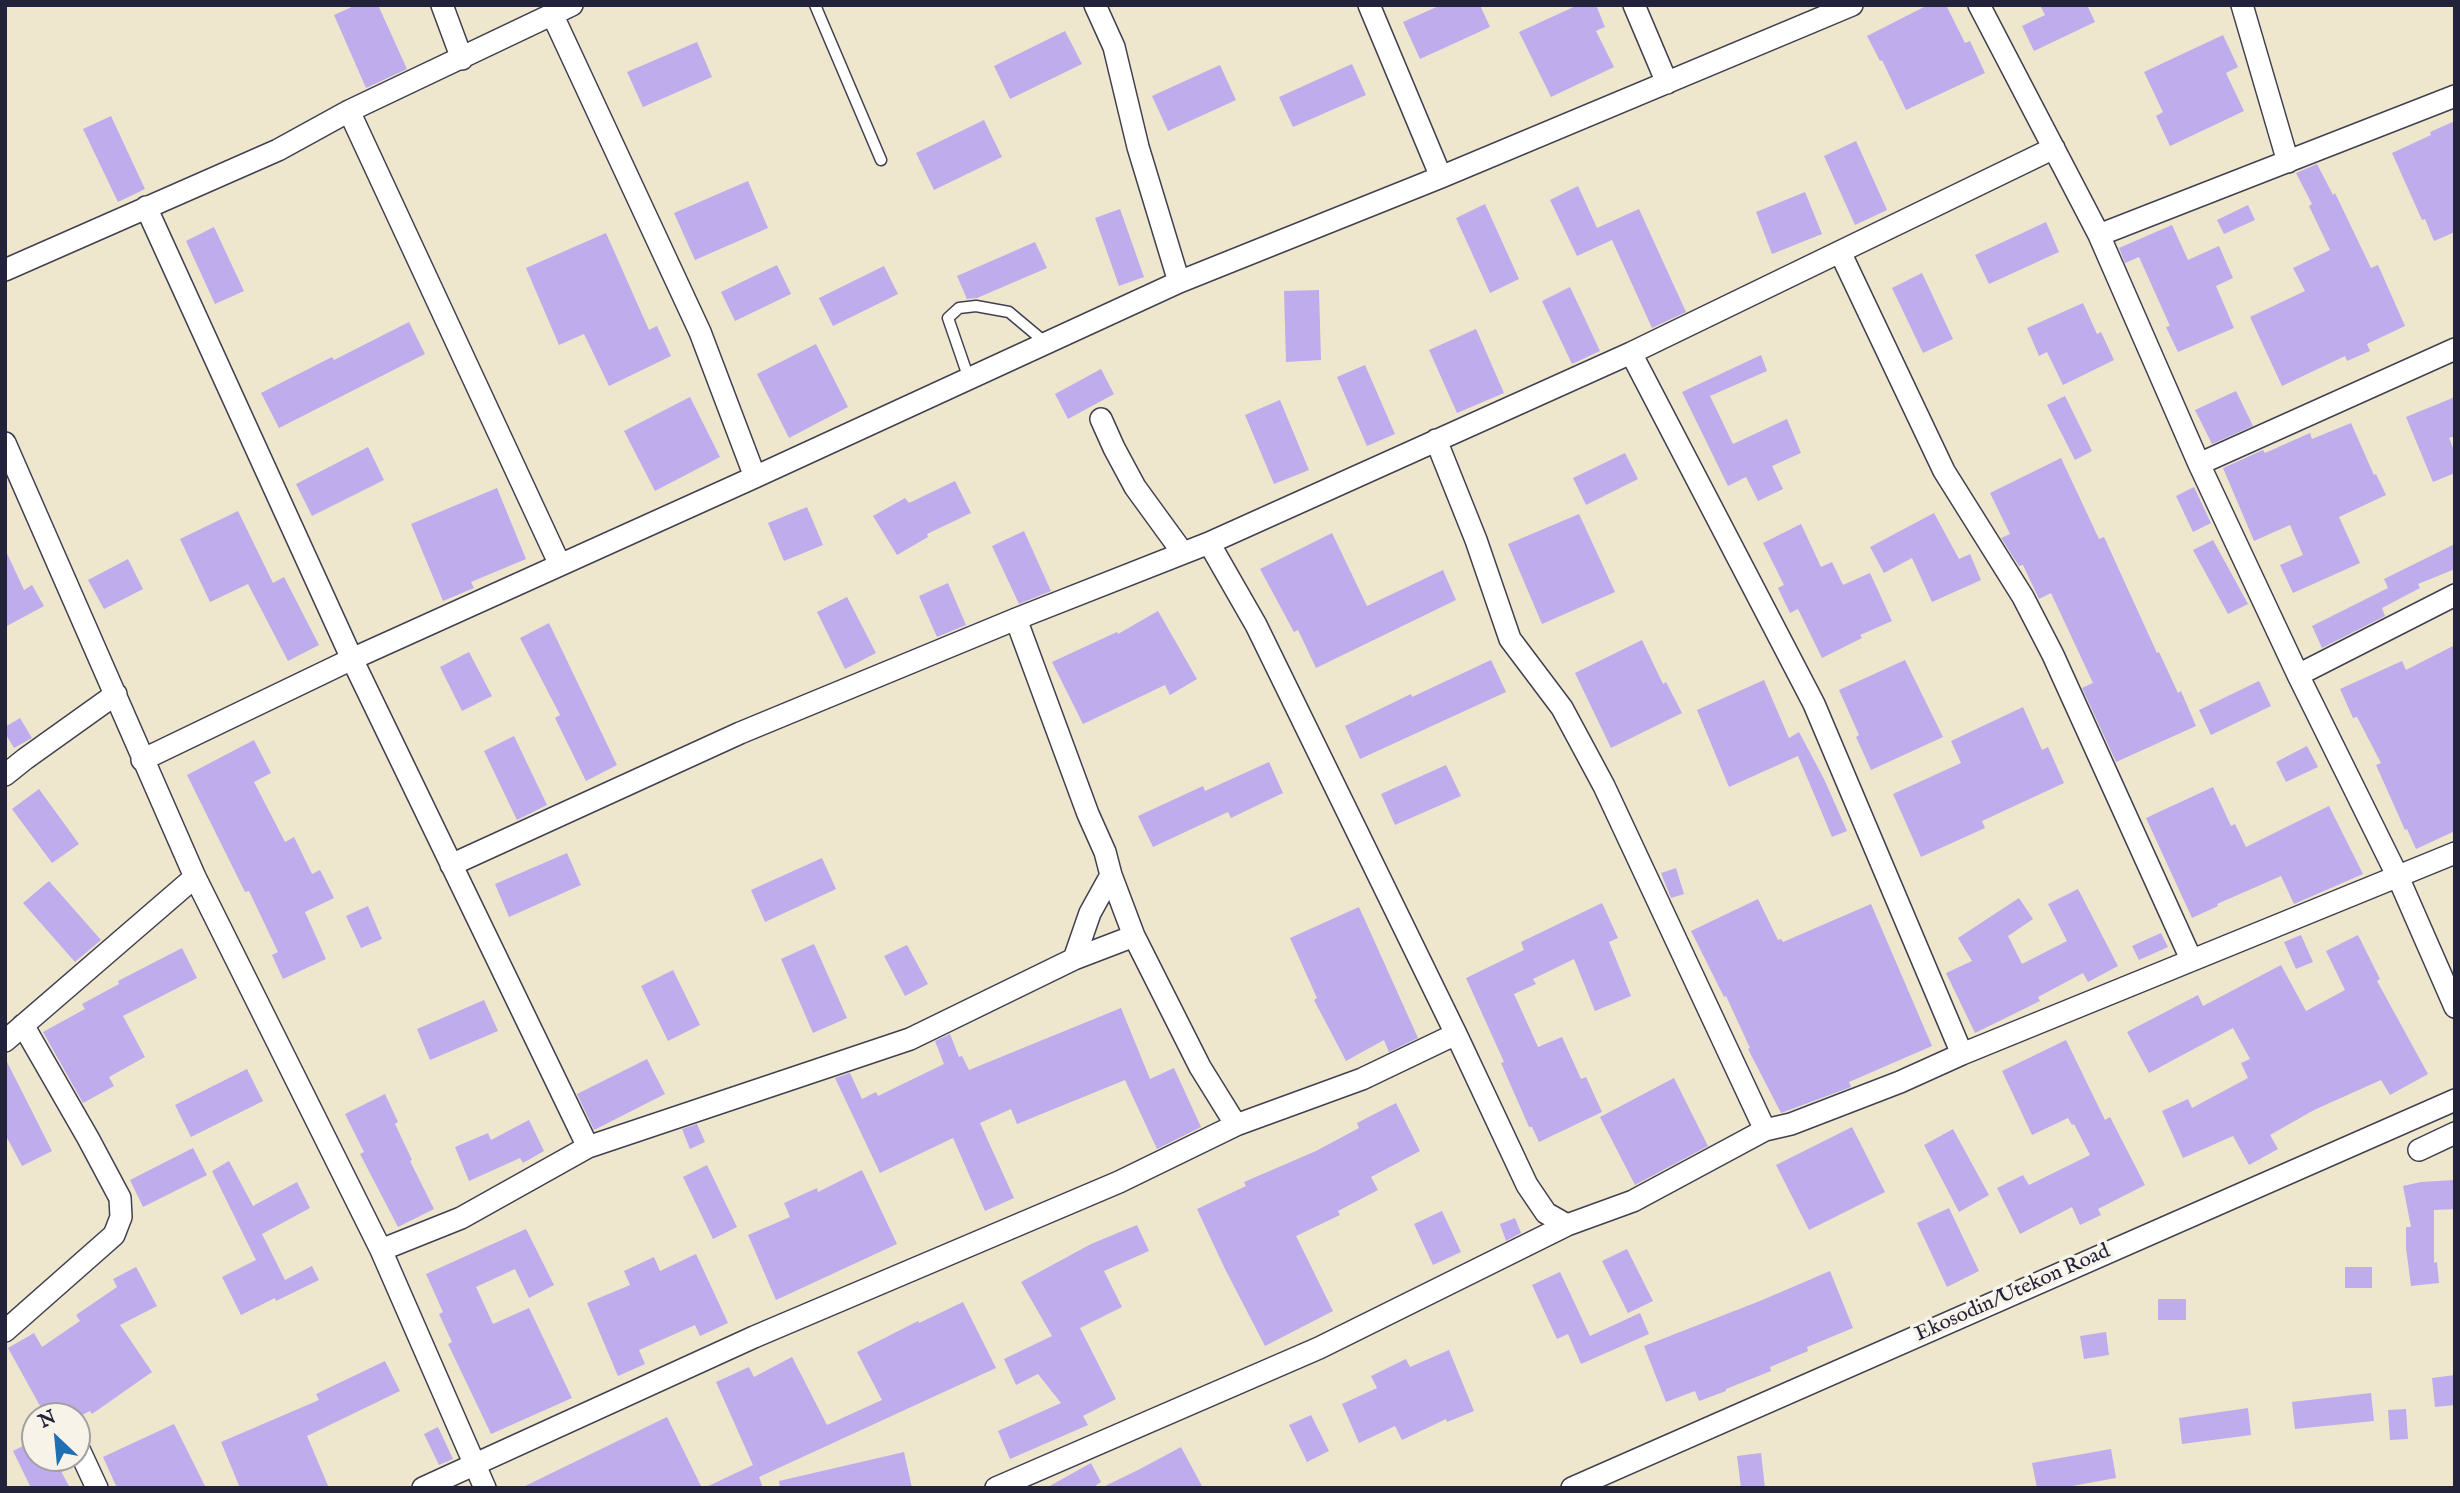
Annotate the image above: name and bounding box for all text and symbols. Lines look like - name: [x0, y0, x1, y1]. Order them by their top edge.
- street label: Ekosodin/Utekon Road: [1912, 1240, 2114, 1348]
- north arrow: [21, 1402, 91, 1472]
- text: N: [35, 1406, 60, 1434]

